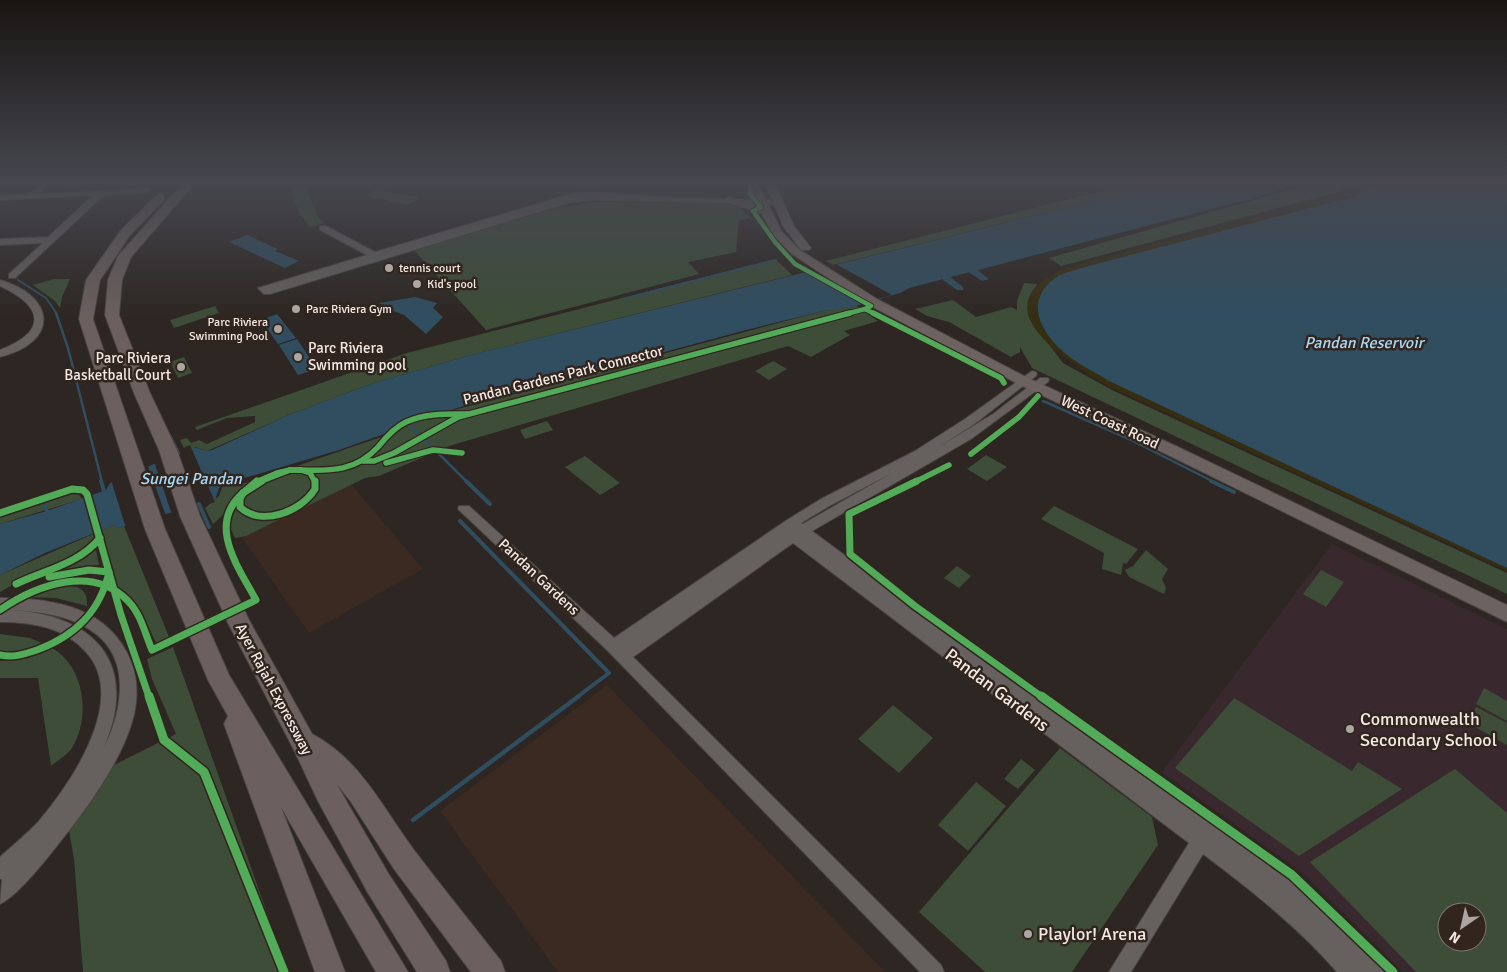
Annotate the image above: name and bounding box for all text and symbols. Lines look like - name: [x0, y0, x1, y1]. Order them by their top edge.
- place label: tennis court: [399, 261, 461, 276]
- marker: tennis court: [383, 262, 395, 274]
- place label: Kid's pool: [427, 277, 477, 292]
- marker: Kid's pool: [411, 278, 423, 290]
- place label: Parc Riviera Gym: [306, 302, 392, 317]
- marker: Parc Riviera Gym: [290, 303, 302, 315]
- place label: Parc Riviera Swimming Pool: [189, 315, 268, 344]
- marker: Parc Riviera Swimming Pool: [272, 323, 284, 335]
- water label: Pandan Reservoir: [1305, 333, 1425, 353]
- place label: Parc Riviera Swimming pool: [308, 339, 407, 374]
- street label: Pandan Gardens Park Connector: [461, 341, 665, 409]
- place label: Parc Riviera Basketball Court: [64, 349, 171, 384]
- marker: Parc Riviera Swimming pool: [292, 351, 304, 363]
- marker: Parc Riviera Basketball Court: [175, 361, 187, 373]
- street label: West Coast Road: [1058, 391, 1162, 453]
- water label: Sungei Pandan: [140, 469, 243, 489]
- street label: Pandan Gardens: [495, 535, 583, 619]
- street label: Ayer Rajah Expressway: [232, 620, 316, 758]
- street label: Pandan Gardens: [941, 644, 1053, 736]
- place label: Commonwealth Secondary School: [1360, 708, 1497, 751]
- marker: Commonwealth Secondary School: [1344, 723, 1356, 735]
- north arrow: [1437, 902, 1487, 952]
- place label: Playlor! Arena: [1038, 923, 1146, 945]
- marker: Playlor! Arena: [1022, 928, 1034, 940]
- text: N: [1446, 928, 1464, 947]

